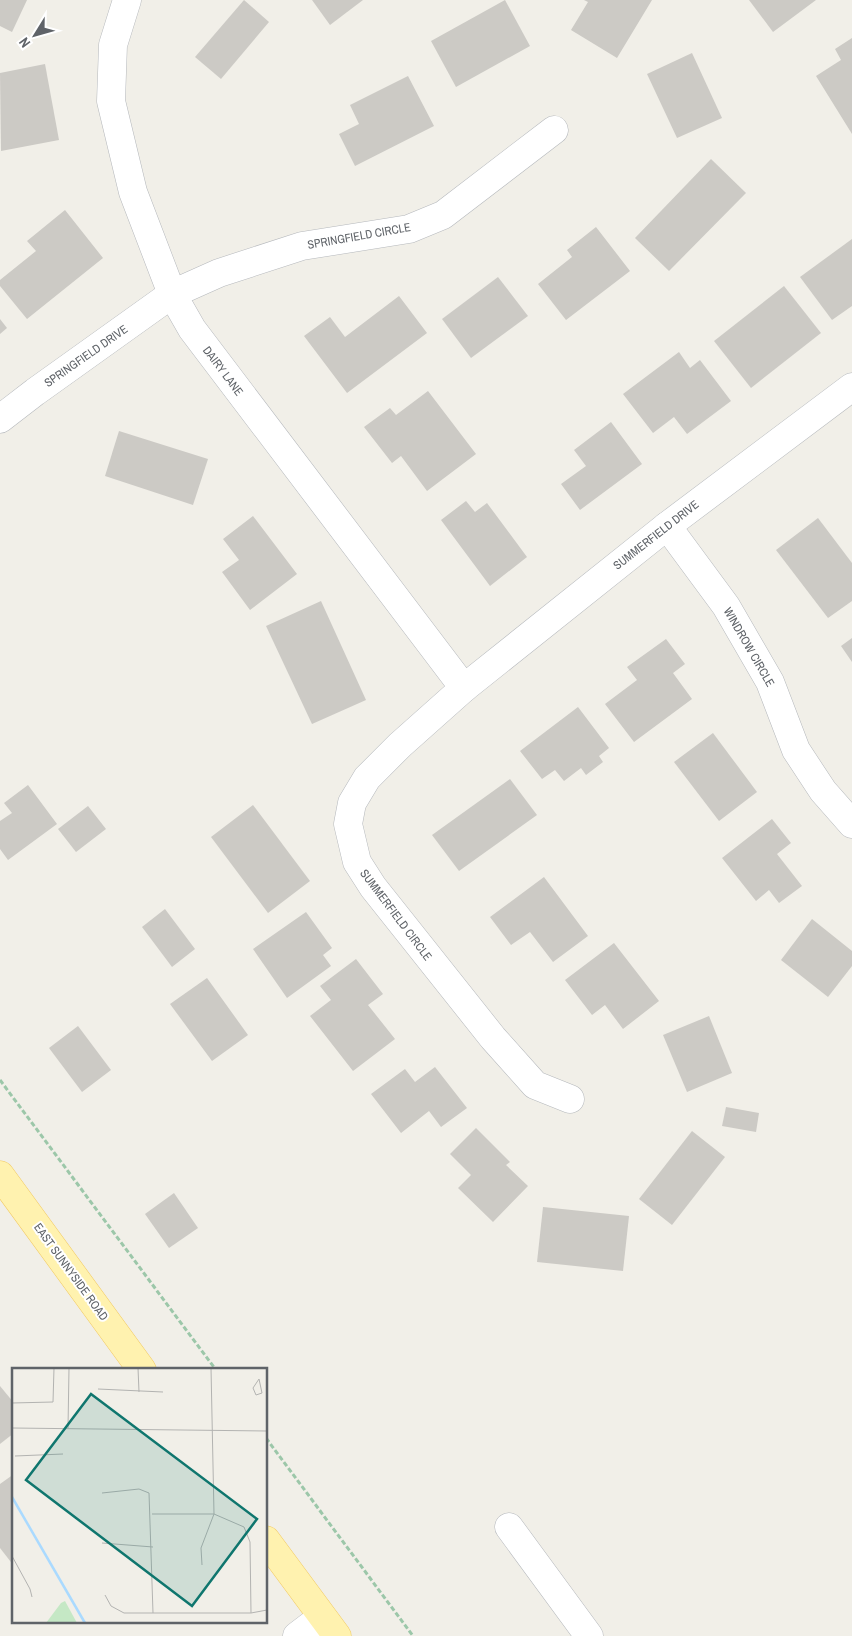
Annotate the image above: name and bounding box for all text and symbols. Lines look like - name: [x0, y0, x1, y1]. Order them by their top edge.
- north arrow: [10, 10, 60, 60]
- text: N: [15, 34, 34, 52]
- street label: SPRINGFIELD CIRCLE: [306, 219, 412, 253]
- street label: SPRINGFIELD DRIVE: [41, 321, 131, 391]
- street label: DAIRY LANE: [199, 343, 247, 399]
- street label: SUMMERFIELD DRIVE: [610, 497, 702, 573]
- street label: WINDROW CIRCLE: [720, 604, 778, 690]
- street label: SUMMERFIELD CIRCLE: [356, 866, 436, 964]
- street label: EAST SUNNYSIDE ROAD: [30, 1220, 112, 1324]
- inset map: [12, 1368, 268, 1624]

